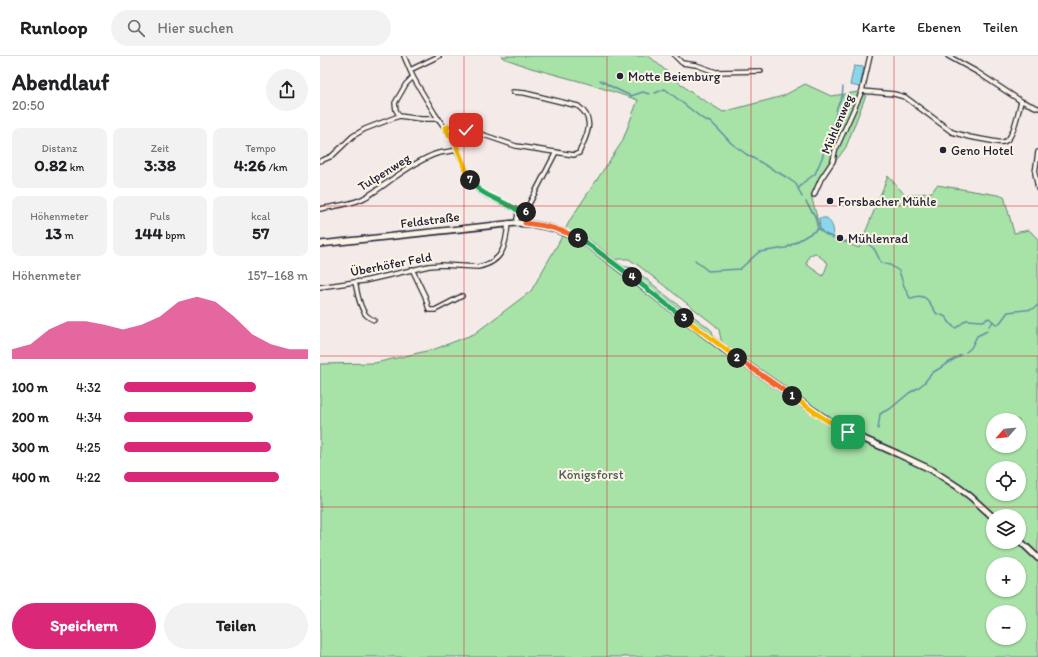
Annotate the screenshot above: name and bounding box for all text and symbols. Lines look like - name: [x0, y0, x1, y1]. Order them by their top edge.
- search box: [111, 10, 391, 46]
- text: Runloop: [20, 16, 87, 39]
- icon: search: [125, 17, 147, 39]
- text: Hier suchen: [157, 19, 233, 37]
- text: Karte: [862, 19, 895, 36]
- text: Ebenen: [917, 19, 961, 36]
- text: Teilen: [983, 19, 1018, 36]
- text: Abendlauf: [12, 69, 109, 96]
- button: share: [266, 69, 308, 111]
- place label: Motte Beienburg: [628, 69, 721, 84]
- marker: Motte Beienburg: [615, 71, 625, 81]
- street label: Mühlenweg: [818, 92, 856, 156]
- text: 20:50: [12, 98, 45, 113]
- pin: [449, 113, 483, 147]
- icon: check: [455, 119, 477, 141]
- text: Distanz: [41, 142, 77, 155]
- text: Zeit: [151, 142, 169, 155]
- text: Tempo: [245, 142, 276, 155]
- place label: Geno Hotel: [951, 143, 1014, 158]
- marker: Geno Hotel: [938, 145, 948, 155]
- street label: Tulpenweg: [355, 150, 413, 194]
- text: 0.82: [34, 155, 67, 175]
- text: 3:38: [144, 155, 176, 175]
- text: 4:26: [234, 155, 266, 175]
- text: km: [67, 161, 84, 174]
- text: /km: [266, 161, 288, 174]
- pin: 7: [460, 170, 480, 190]
- text: 7: [467, 173, 473, 186]
- place label: Forsbacher Mühle: [838, 194, 936, 209]
- marker: Forsbacher Mühle: [825, 196, 835, 206]
- pin: 6: [516, 202, 536, 222]
- text: 6: [523, 205, 529, 218]
- street label: Feldstraße: [400, 209, 460, 231]
- text: Höhenmeter: [30, 210, 89, 223]
- text: Puls: [150, 210, 170, 223]
- text: kcal: [251, 210, 270, 223]
- text: 13: [45, 223, 62, 243]
- text: 144: [134, 223, 163, 243]
- text: 57: [252, 223, 269, 243]
- pin: 5: [568, 228, 588, 248]
- text: m: [62, 229, 74, 242]
- text: bpm: [163, 229, 186, 242]
- text: 5: [575, 231, 581, 244]
- place label: Mühlenrad: [848, 231, 908, 246]
- marker: Mühlenrad: [835, 233, 845, 243]
- street label: Überhöfer Feld: [349, 248, 433, 279]
- pin: 4: [622, 267, 642, 287]
- text: Höhenmeter: [12, 268, 81, 283]
- text: 157–168 m: [248, 268, 308, 283]
- text: 4: [629, 270, 635, 283]
- pin: 3: [674, 308, 694, 328]
- text: 3: [681, 311, 687, 324]
- pin: 2: [727, 348, 747, 368]
- text: 2: [734, 351, 740, 364]
- text: 100 m: [12, 380, 48, 395]
- text: 4:32: [76, 380, 101, 395]
- pin: 1: [782, 386, 802, 406]
- text: 1: [789, 389, 795, 402]
- text: 200 m: [12, 410, 49, 425]
- text: 4:34: [76, 410, 102, 425]
- north arrow: [986, 413, 1026, 453]
- map controls: [986, 413, 1026, 645]
- pin: [831, 415, 865, 449]
- icon: arrive: [837, 421, 859, 443]
- text: 300 m: [12, 440, 49, 455]
- text: 4:25: [76, 440, 101, 455]
- button: locate: [986, 461, 1026, 501]
- park label: Königsforst: [558, 467, 624, 482]
- text: 400 m: [12, 470, 50, 485]
- text: 4:22: [76, 470, 101, 485]
- button: layers: [986, 509, 1026, 549]
- button: +: [986, 557, 1026, 597]
- button: Speichern: [12, 603, 156, 649]
- button: Teilen: [164, 603, 308, 649]
- button: −: [986, 605, 1026, 645]

